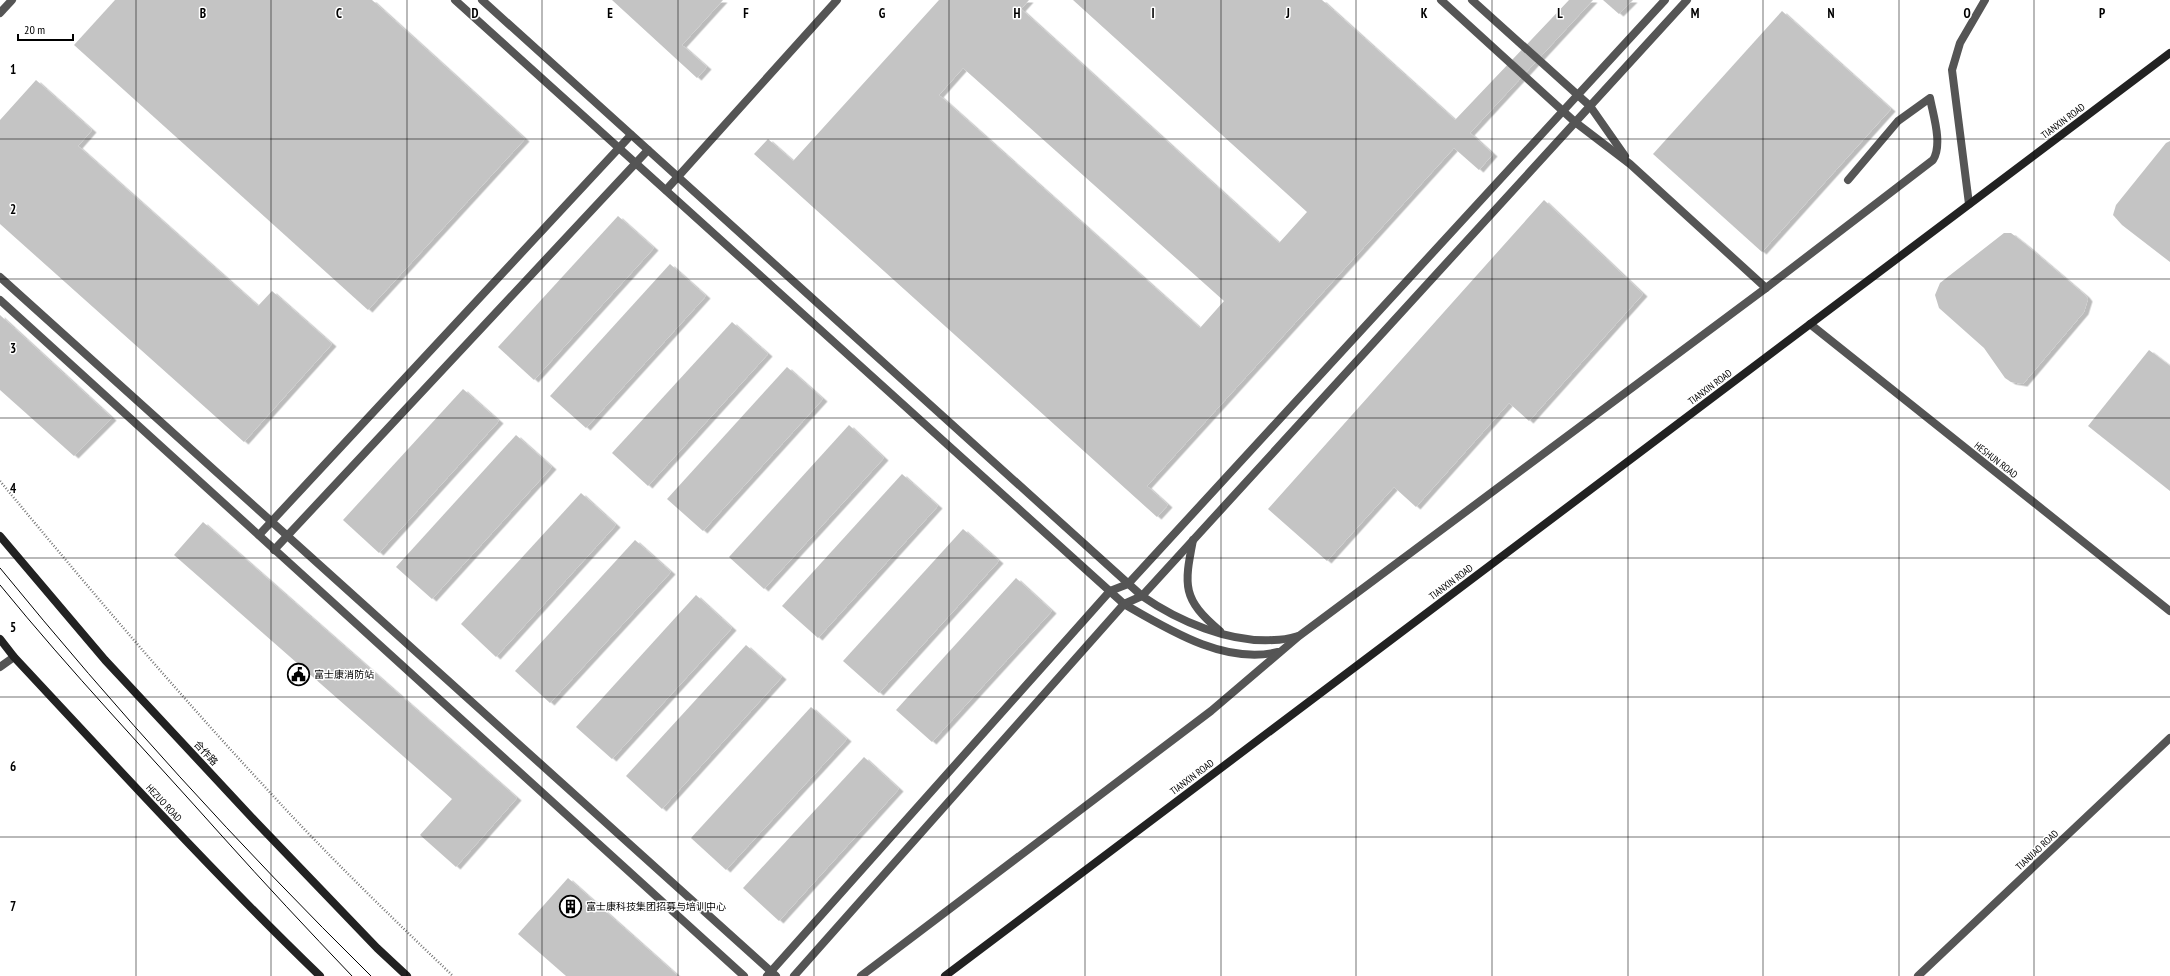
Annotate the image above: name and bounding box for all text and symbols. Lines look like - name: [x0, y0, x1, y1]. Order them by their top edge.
- text: B: [200, 5, 206, 22]
- text: C: [336, 5, 342, 22]
- text: D: [472, 5, 479, 22]
- text: E: [607, 5, 613, 22]
- text: F: [743, 5, 749, 22]
- text: G: [879, 5, 886, 22]
- text: H: [1014, 5, 1021, 22]
- text: I: [1151, 5, 1155, 22]
- text: J: [1285, 5, 1290, 22]
- text: K: [1421, 5, 1428, 22]
- text: L: [1557, 5, 1563, 22]
- text: M: [1691, 5, 1700, 22]
- text: N: [1827, 5, 1835, 22]
- text: O: [1963, 5, 1971, 22]
- text: P: [2099, 5, 2105, 22]
- scale bar: [18, 16, 73, 42]
- text: 20 m: [24, 22, 45, 37]
- text: 1: [10, 61, 16, 78]
- street label: TIANXIN ROAD: [2039, 100, 2087, 142]
- text: 2: [10, 201, 16, 218]
- text: 3: [10, 340, 16, 357]
- street label: TIANXIN ROAD: [1686, 366, 1734, 408]
- street label: HESHUN ROAD: [1972, 439, 2020, 481]
- text: 4: [10, 480, 17, 497]
- street label: TIANXIN ROAD: [1427, 561, 1475, 603]
- text: 5: [10, 619, 16, 636]
- public building icon: 富士康消防站: [285, 661, 311, 687]
- place label: 富士康消防站: [314, 668, 374, 681]
- street label: 合作路: [191, 738, 221, 768]
- street label: TIANXIN ROAD: [1168, 756, 1216, 798]
- text: 6: [10, 758, 16, 775]
- street label: HEZUO ROAD: [143, 782, 185, 824]
- street label: TIANJIAO ROAD: [2013, 827, 2061, 873]
- building icon: 富士康科技集团招募与培训中心: [558, 893, 584, 919]
- text: 7: [10, 898, 16, 915]
- place label: 富士康科技集团招募与培训中心: [586, 900, 726, 913]

